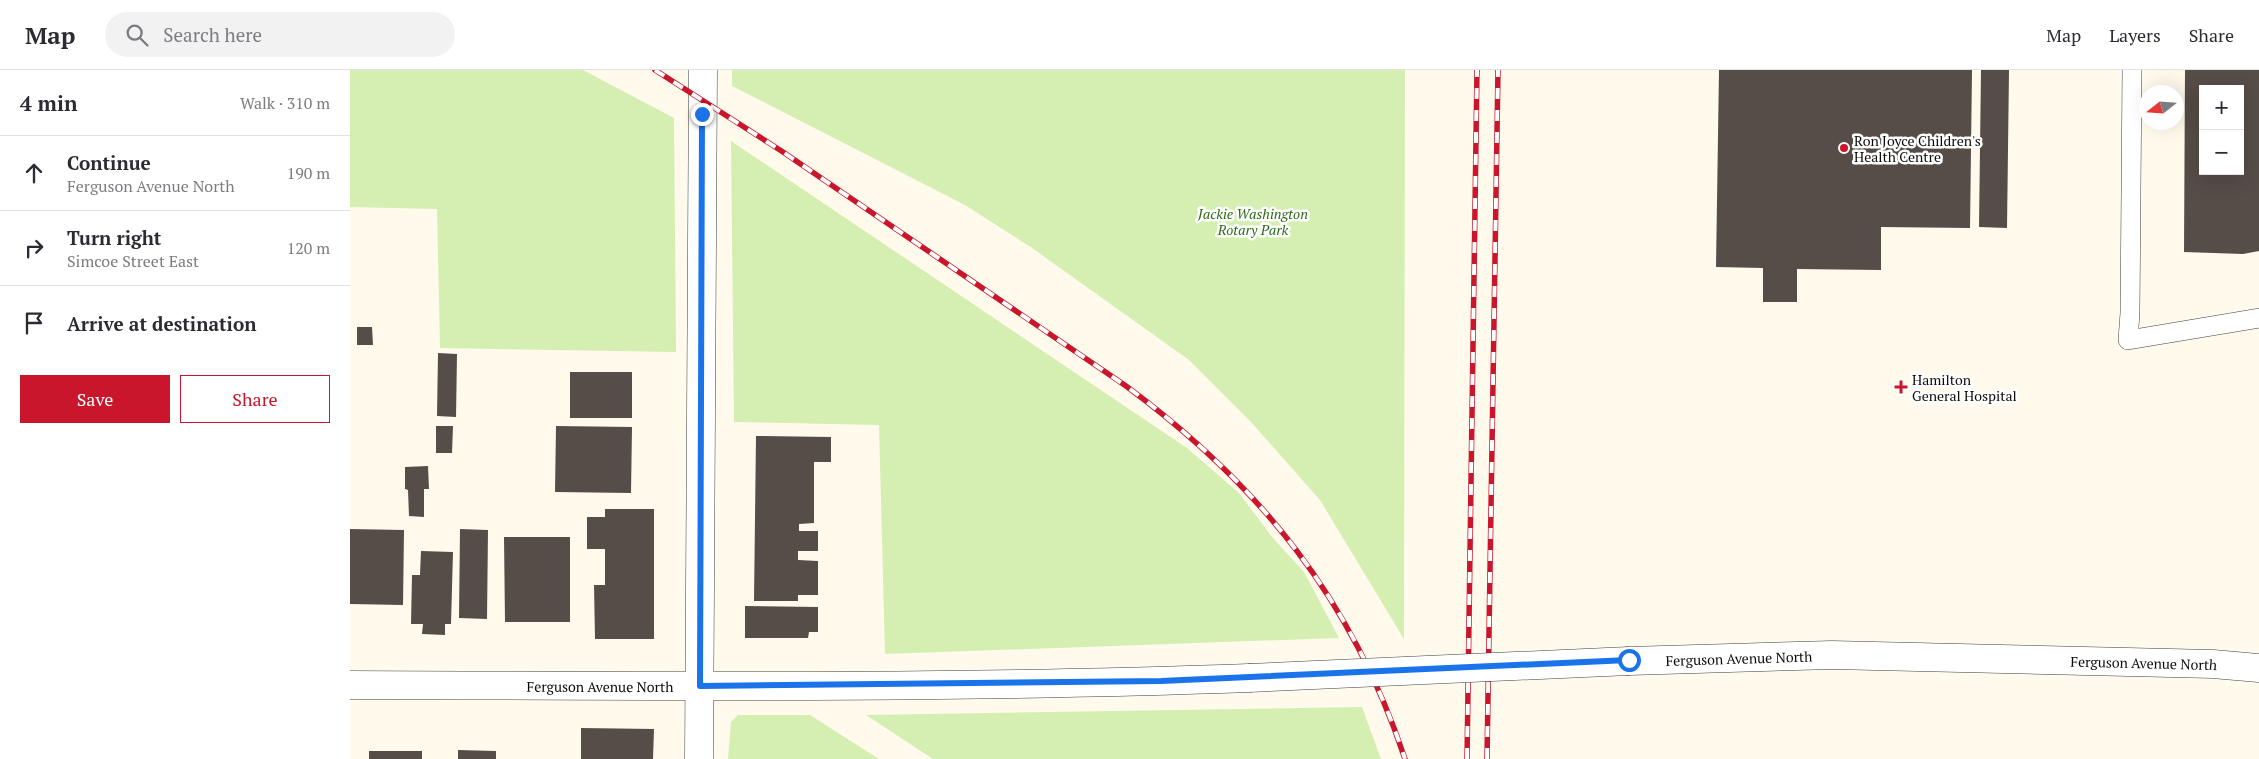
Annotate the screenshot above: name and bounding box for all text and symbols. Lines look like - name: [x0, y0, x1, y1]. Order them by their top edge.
- search box: [105, 12, 455, 57]
- text: Map: [25, 19, 75, 51]
- icon: search: [123, 21, 151, 49]
- text: Search here: [163, 22, 262, 47]
- text: Map: [2046, 23, 2081, 47]
- text: Layers: [2109, 23, 2161, 47]
- text: Share: [2189, 23, 2234, 47]
- north arrow: [2139, 85, 2184, 130]
- map controls: [2199, 85, 2244, 175]
- button: +: [2199, 85, 2244, 130]
- text: 4 min: [20, 89, 77, 117]
- text: Walk · 310 m: [240, 92, 330, 114]
- route end: [691, 103, 714, 126]
- button: −: [2199, 130, 2244, 175]
- place label: Ron Joyce Children's Health Centre: [1854, 131, 1981, 166]
- marker: Ron Joyce Children's Health Centre: [1838, 142, 1850, 154]
- text: Continue: [67, 150, 151, 175]
- icon: ahead: [20, 159, 48, 187]
- text: 190 m: [287, 162, 330, 184]
- text: Ferguson Avenue North: [67, 175, 235, 197]
- park label: Jackie Washington Rotary Park: [1197, 204, 1308, 239]
- text: Turn right: [67, 225, 161, 250]
- icon: right: [20, 234, 48, 262]
- text: 120 m: [287, 237, 330, 259]
- text: Simcoe Street East: [67, 250, 199, 272]
- icon: arrive: [20, 309, 48, 337]
- text: Arrive at destination: [67, 311, 256, 336]
- place label: Hamilton General Hospital: [1912, 370, 2017, 405]
- button: Save: [20, 375, 170, 423]
- button: Share: [180, 375, 330, 423]
- marker: Hamilton General Hospital: [1894, 380, 1908, 394]
- street label: Ferguson Avenue North: [1665, 646, 1813, 669]
- route start: [1618, 649, 1641, 672]
- street label: Ferguson Avenue North: [2070, 651, 2218, 674]
- street label: Ferguson Avenue North: [527, 676, 673, 696]

